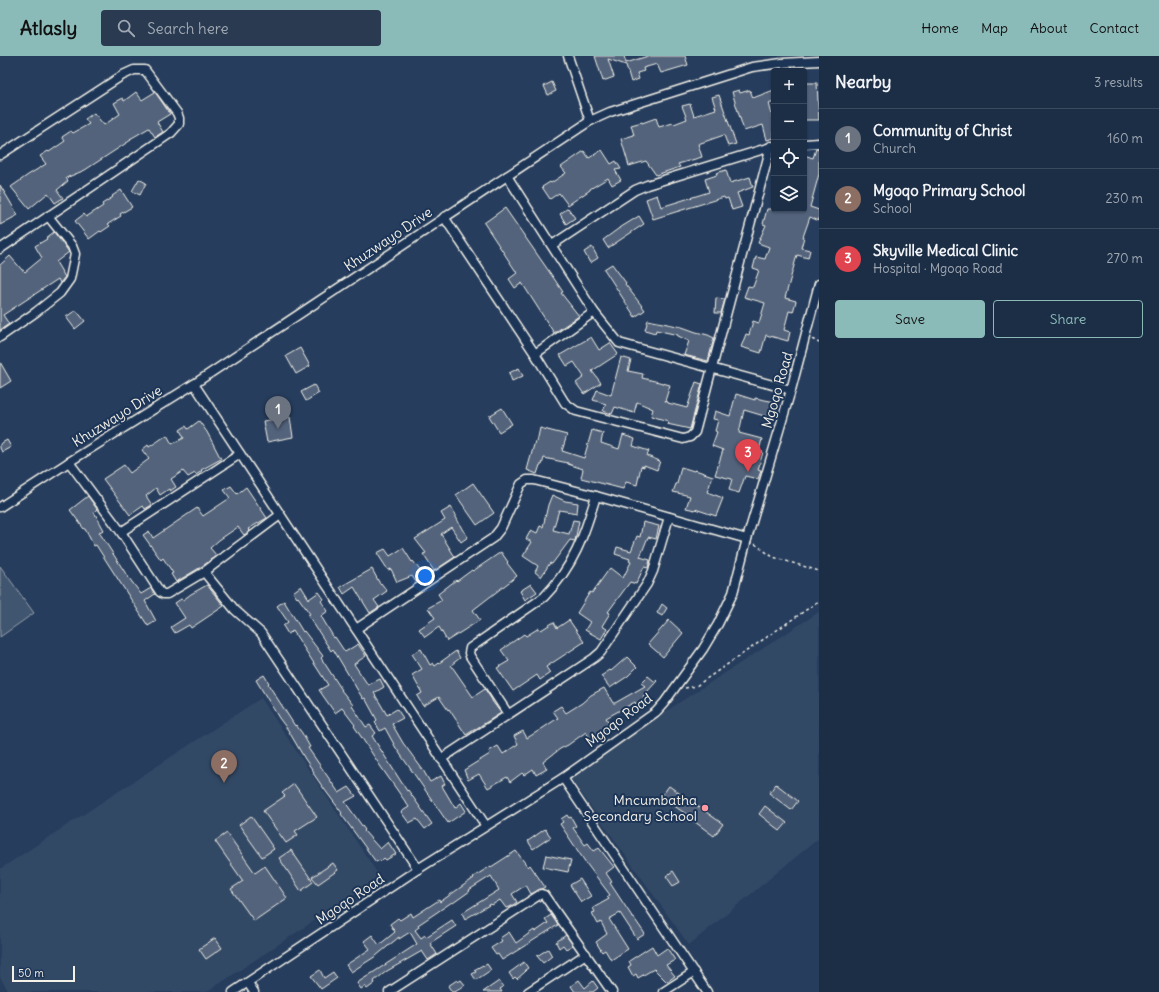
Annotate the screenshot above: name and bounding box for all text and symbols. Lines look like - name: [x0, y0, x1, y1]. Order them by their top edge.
- search box: [101, 10, 381, 46]
- text: Atlasly: [20, 16, 77, 40]
- icon: search: [115, 17, 137, 39]
- text: Search here: [147, 19, 229, 38]
- text: Home: [921, 19, 959, 37]
- text: Map: [981, 19, 1008, 37]
- text: About: [1030, 19, 1068, 37]
- text: Contact: [1090, 19, 1139, 37]
- map controls: [771, 68, 807, 212]
- button: +: [771, 68, 807, 104]
- text: Nearby: [835, 71, 891, 93]
- text: 3 results: [1094, 74, 1143, 91]
- button: −: [771, 104, 807, 140]
- text: Community of Christ: [873, 121, 1012, 140]
- text: 1: [845, 130, 851, 147]
- text: 160 m: [1107, 130, 1143, 147]
- button: locate: [771, 140, 807, 176]
- text: Church: [873, 140, 916, 157]
- button: layers: [771, 176, 807, 212]
- text: Mgoqo Primary School: [873, 181, 1025, 200]
- text: 2: [844, 190, 852, 207]
- text: 230 m: [1105, 190, 1143, 207]
- text: School: [873, 200, 912, 217]
- street label: Khuzwayo Drive: [340, 203, 436, 275]
- text: Skyville Medical Clinic: [873, 241, 1018, 260]
- text: 3: [844, 250, 852, 267]
- text: 270 m: [1106, 250, 1143, 267]
- text: Hospital · Mgoqo Road: [873, 260, 1003, 277]
- button: Save: [835, 300, 985, 338]
- button: Share: [993, 300, 1143, 338]
- street label: Mgoqo Road: [757, 350, 797, 430]
- street label: Khuzwayo Drive: [69, 381, 165, 451]
- pin: 1: [265, 396, 291, 429]
- pin: 3: [735, 439, 761, 472]
- your location: [415, 566, 435, 586]
- street label: Mgoqo Road: [582, 689, 656, 751]
- pin: 2: [211, 750, 237, 783]
- place label: Mncumbatha Secondary School: [584, 791, 697, 825]
- marker: Mncumbatha Secondary School: [700, 803, 710, 813]
- street label: Mgoqo Road: [312, 870, 388, 928]
- scale bar: [12, 964, 75, 983]
- text: 50 m: [18, 966, 44, 980]

